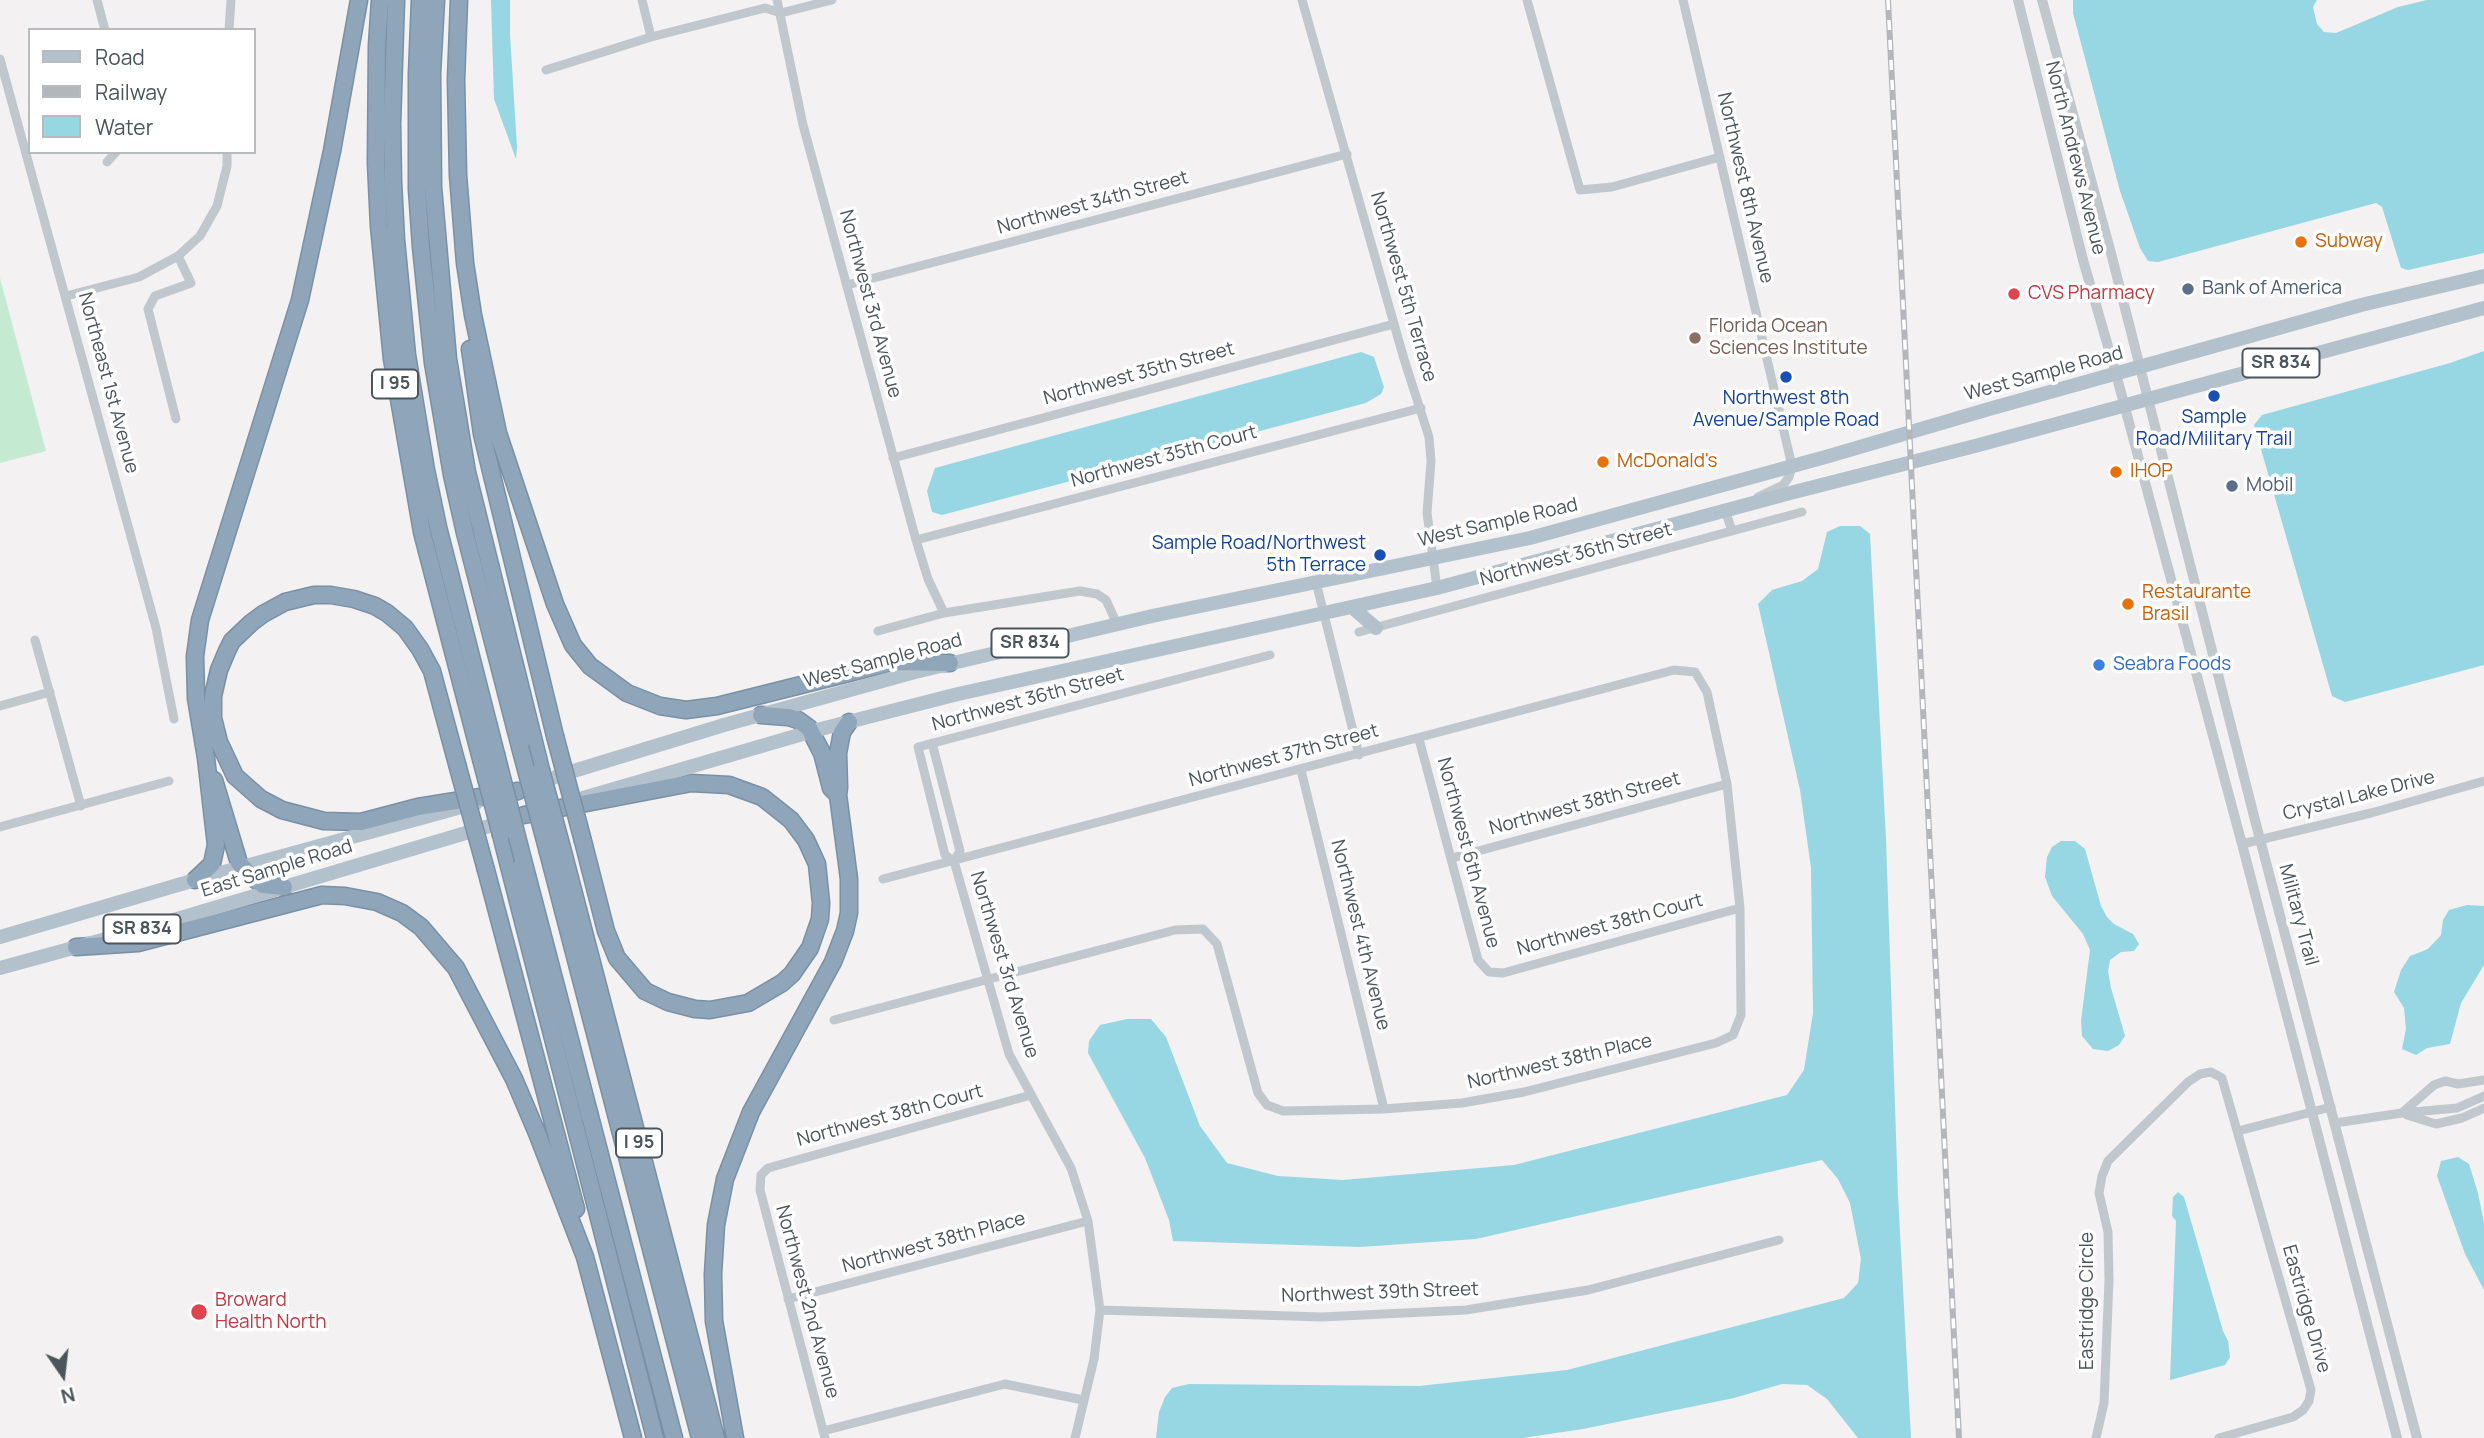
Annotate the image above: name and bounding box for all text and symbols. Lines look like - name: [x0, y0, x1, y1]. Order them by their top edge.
- legend: [28, 28, 256, 154]
- text: Road: [95, 43, 145, 71]
- street label: North Andrews Avenue: [2040, 59, 2110, 257]
- text: Railway: [95, 78, 167, 106]
- street label: Northwest 8th Avenue: [1712, 90, 1778, 286]
- text: Water: [95, 113, 153, 141]
- street label: Northwest 34th Street: [995, 167, 1191, 239]
- street label: Northwest 5th Terrace: [1365, 189, 1441, 385]
- street label: Northwest 3rd Avenue: [834, 207, 906, 401]
- place label: Subway: [2315, 231, 2383, 253]
- marker: Subway: [2293, 234, 2309, 250]
- place label: Bank of America: [2202, 278, 2342, 300]
- marker: Bank of America: [2180, 281, 2196, 297]
- place label: CVS Pharmacy: [2028, 283, 2155, 305]
- marker: CVS Pharmacy: [2006, 286, 2022, 302]
- street label: Northeast 1st Avenue: [73, 290, 143, 476]
- place label: Florida Ocean Sciences Institute: [1709, 316, 1868, 360]
- marker: Florida Ocean Sciences Institute: [1687, 330, 1703, 346]
- street label: Northwest 35th Street: [1041, 338, 1237, 410]
- street label: West Sample Road: [1962, 342, 2126, 406]
- road number: SR 834: [2242, 348, 2320, 377]
- marker: Northwest 8th Avenue/Sample Road: [1778, 369, 1794, 385]
- road number: I 95: [372, 370, 418, 398]
- place label: Northwest 8th Avenue/Sample Road: [1693, 388, 1879, 432]
- marker: Sample Road/Military Trail: [2206, 388, 2222, 404]
- place label: Sample Road/Military Trail: [2136, 407, 2292, 451]
- street label: Northwest 35th Court: [1069, 421, 1259, 493]
- place label: McDonald's: [1617, 451, 1718, 473]
- marker: McDonald's: [1595, 454, 1611, 470]
- place label: IHOP: [2130, 461, 2173, 483]
- marker: IHOP: [2108, 464, 2124, 480]
- place label: Mobil: [2246, 475, 2293, 497]
- marker: Mobil: [2224, 478, 2240, 494]
- street label: West Sample Road: [1416, 494, 1580, 552]
- street label: Northwest 36th Street: [1478, 518, 1674, 592]
- place label: Sample Road/Northwest 5th Terrace: [1152, 533, 1366, 577]
- marker: Sample Road/Northwest 5th Terrace: [1372, 547, 1388, 563]
- place label: Restaurante Brasil: [2142, 582, 2251, 626]
- marker: Restaurante Brasil: [2120, 596, 2136, 612]
- road number: SR 834: [992, 628, 1068, 658]
- street label: West Sample Road: [801, 629, 965, 693]
- place label: Seabra Foods: [2113, 654, 2231, 676]
- marker: Seabra Foods: [2091, 657, 2107, 673]
- street label: Northwest 36th Street: [930, 663, 1126, 737]
- street label: Northwest 37th Street: [1187, 720, 1381, 792]
- street label: Northwest 6th Avenue: [1432, 755, 1504, 951]
- street label: Crystal Lake Drive: [2281, 766, 2437, 826]
- street label: Northwest 38th Street: [1487, 768, 1683, 840]
- street label: East Sample Road: [199, 835, 355, 903]
- street label: Northwest 4th Avenue: [1325, 837, 1395, 1033]
- street label: Military Trail: [2273, 862, 2323, 968]
- street label: Northwest 3rd Avenue: [965, 869, 1043, 1061]
- street label: Northwest 38th Court: [1515, 889, 1705, 961]
- road number: SR 834: [104, 914, 180, 944]
- street label: Northwest 38th Place: [1465, 1030, 1655, 1094]
- street label: Northwest 38th Court: [795, 1080, 985, 1152]
- road number: I 95: [616, 1128, 662, 1158]
- street label: Northwest 2nd Avenue: [770, 1203, 844, 1401]
- street label: Northwest 38th Place: [840, 1208, 1028, 1278]
- street label: Eastridge Circle: [2077, 1232, 2099, 1370]
- street label: Eastridge Drive: [2277, 1242, 2335, 1376]
- street label: Northwest 39th Street: [1281, 1278, 1479, 1308]
- place label: Broward Health North: [215, 1290, 327, 1334]
- marker: Broward Health North: [189, 1302, 209, 1322]
- north arrow: [28, 1340, 98, 1410]
- text: N: [58, 1381, 78, 1410]

